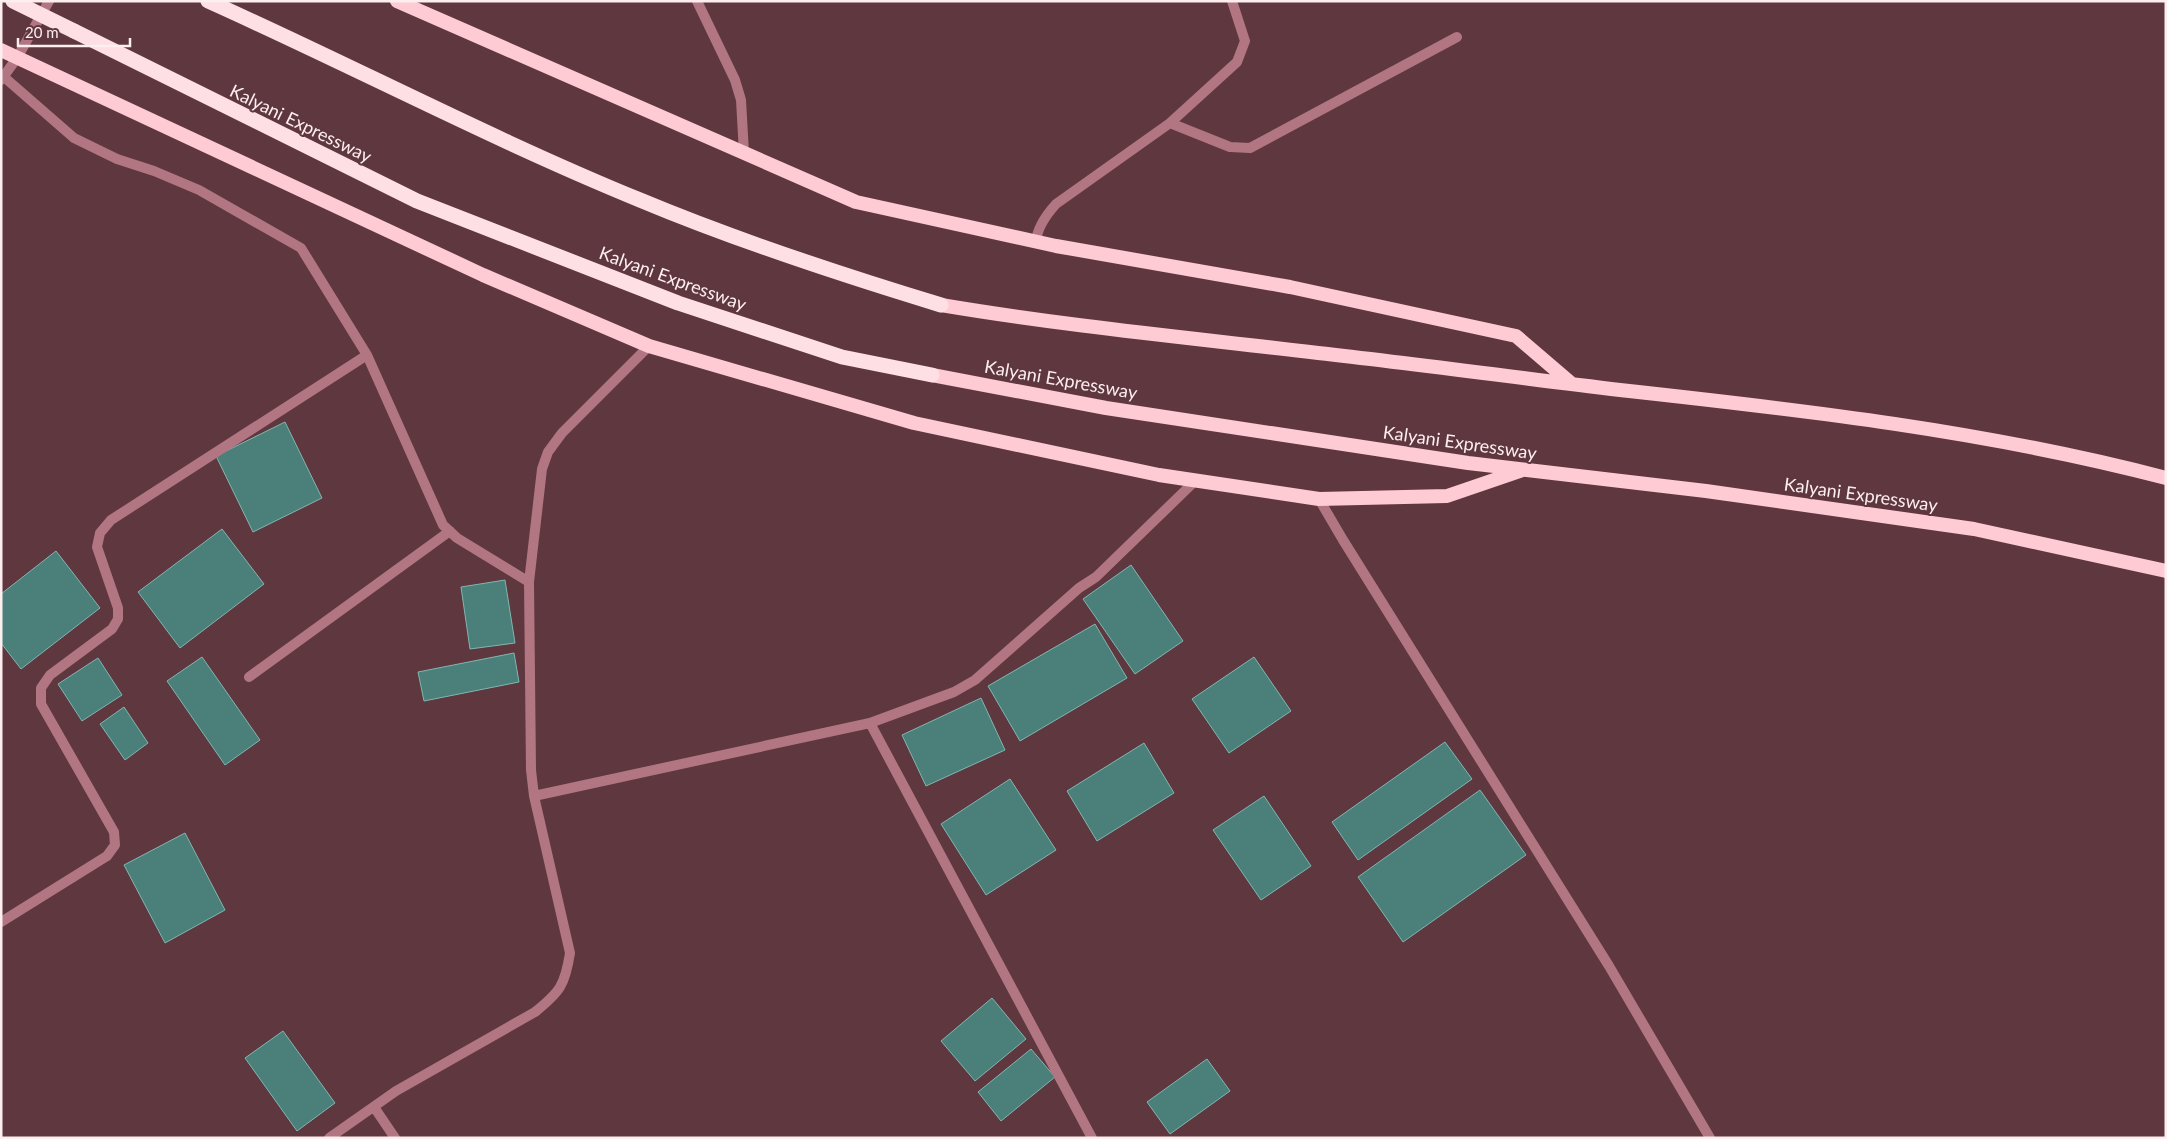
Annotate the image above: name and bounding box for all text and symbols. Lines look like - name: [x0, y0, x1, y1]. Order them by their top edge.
- scale bar: [18, 15, 130, 47]
- text: 20 m: [25, 23, 59, 41]
- street label: Kalyani Expressway: [227, 79, 376, 167]
- street label: Kalyani Expressway: [596, 241, 750, 315]
- street label: Kalyani Expressway: [983, 355, 1140, 403]
- street label: Kalyani Expressway: [1382, 420, 1539, 464]
- street label: Kalyani Expressway: [1783, 472, 1940, 516]

